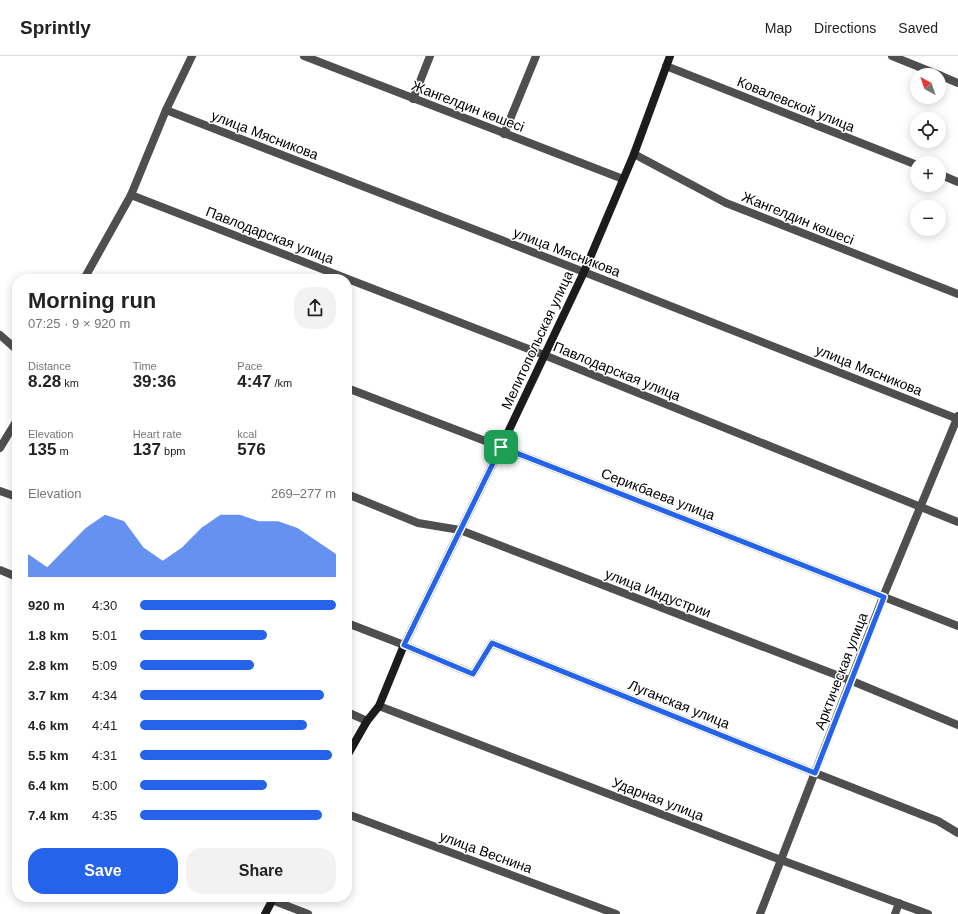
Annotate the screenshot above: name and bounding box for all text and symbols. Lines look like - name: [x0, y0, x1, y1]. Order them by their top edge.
- text: Sprintly: [20, 17, 91, 38]
- text: Map: [765, 20, 792, 36]
- text: Directions: [814, 20, 876, 36]
- text: Saved: [898, 20, 938, 36]
- north arrow: [910, 68, 946, 104]
- map controls: [910, 68, 946, 236]
- street label: Ковалевской улица: [735, 73, 857, 135]
- street label: Жангелдин көшесі: [409, 77, 527, 135]
- street label: улица Мясникова: [209, 107, 321, 163]
- button: locate: [910, 112, 946, 148]
- button: +: [910, 156, 946, 192]
- street label: Жангелдин көшесі: [740, 188, 856, 248]
- button: −: [910, 200, 946, 236]
- street label: Павлодарская улица: [204, 203, 336, 267]
- street label: улица Мясникова: [511, 224, 623, 280]
- street label: Мелитопольская улица: [498, 268, 576, 412]
- button: share: [294, 287, 336, 329]
- text: Morning run: [28, 288, 156, 313]
- text: 07:25 · 9 × 920 m: [28, 316, 130, 331]
- street label: Павлодарская улица: [551, 338, 683, 404]
- street label: улица Мясникова: [813, 341, 925, 399]
- text: Distance: [28, 360, 71, 372]
- text: Time: [133, 360, 157, 372]
- text: Pace: [237, 360, 262, 372]
- text: 8.28: [28, 372, 61, 391]
- text: 39:36: [133, 372, 176, 391]
- text: 4:47: [237, 372, 271, 391]
- text: km: [61, 377, 79, 389]
- text: /km: [271, 377, 292, 389]
- text: Elevation: [28, 428, 73, 440]
- text: Heart rate: [133, 428, 182, 440]
- text: kcal: [237, 428, 257, 440]
- pin: [484, 430, 518, 464]
- icon: arrive: [490, 436, 512, 458]
- text: 135: [28, 440, 56, 459]
- text: 137: [133, 440, 161, 459]
- text: 576: [237, 440, 266, 459]
- text: m: [56, 445, 69, 457]
- text: bpm: [161, 445, 186, 457]
- street label: Серикбаева улица: [599, 465, 717, 523]
- text: Elevation: [28, 486, 81, 501]
- text: 269–277 m: [271, 486, 336, 501]
- street label: улица Индустрии: [603, 565, 713, 621]
- text: 920 m: [28, 598, 65, 613]
- text: 4:30: [92, 598, 117, 613]
- street label: Арктическая улица: [811, 610, 871, 732]
- text: 1.8 km: [28, 628, 68, 643]
- text: 5:01: [92, 628, 117, 643]
- text: 2.8 km: [28, 658, 68, 673]
- text: 5:09: [92, 658, 117, 673]
- street label: Луганская улица: [626, 676, 732, 732]
- text: 3.7 km: [28, 688, 68, 703]
- text: 4:34: [92, 688, 117, 703]
- text: 4.6 km: [28, 718, 68, 733]
- text: 4:41: [92, 718, 117, 733]
- text: 5.5 km: [28, 748, 68, 763]
- text: 4:31: [92, 748, 117, 763]
- street label: Ударная улица: [610, 774, 706, 824]
- text: 6.4 km: [28, 778, 68, 793]
- text: 5:00: [92, 778, 117, 793]
- text: 7.4 km: [28, 808, 68, 823]
- text: 4:35: [92, 808, 117, 823]
- street label: улица Веснина: [437, 828, 535, 876]
- button: Save: [28, 848, 178, 894]
- button: Share: [186, 848, 336, 894]

